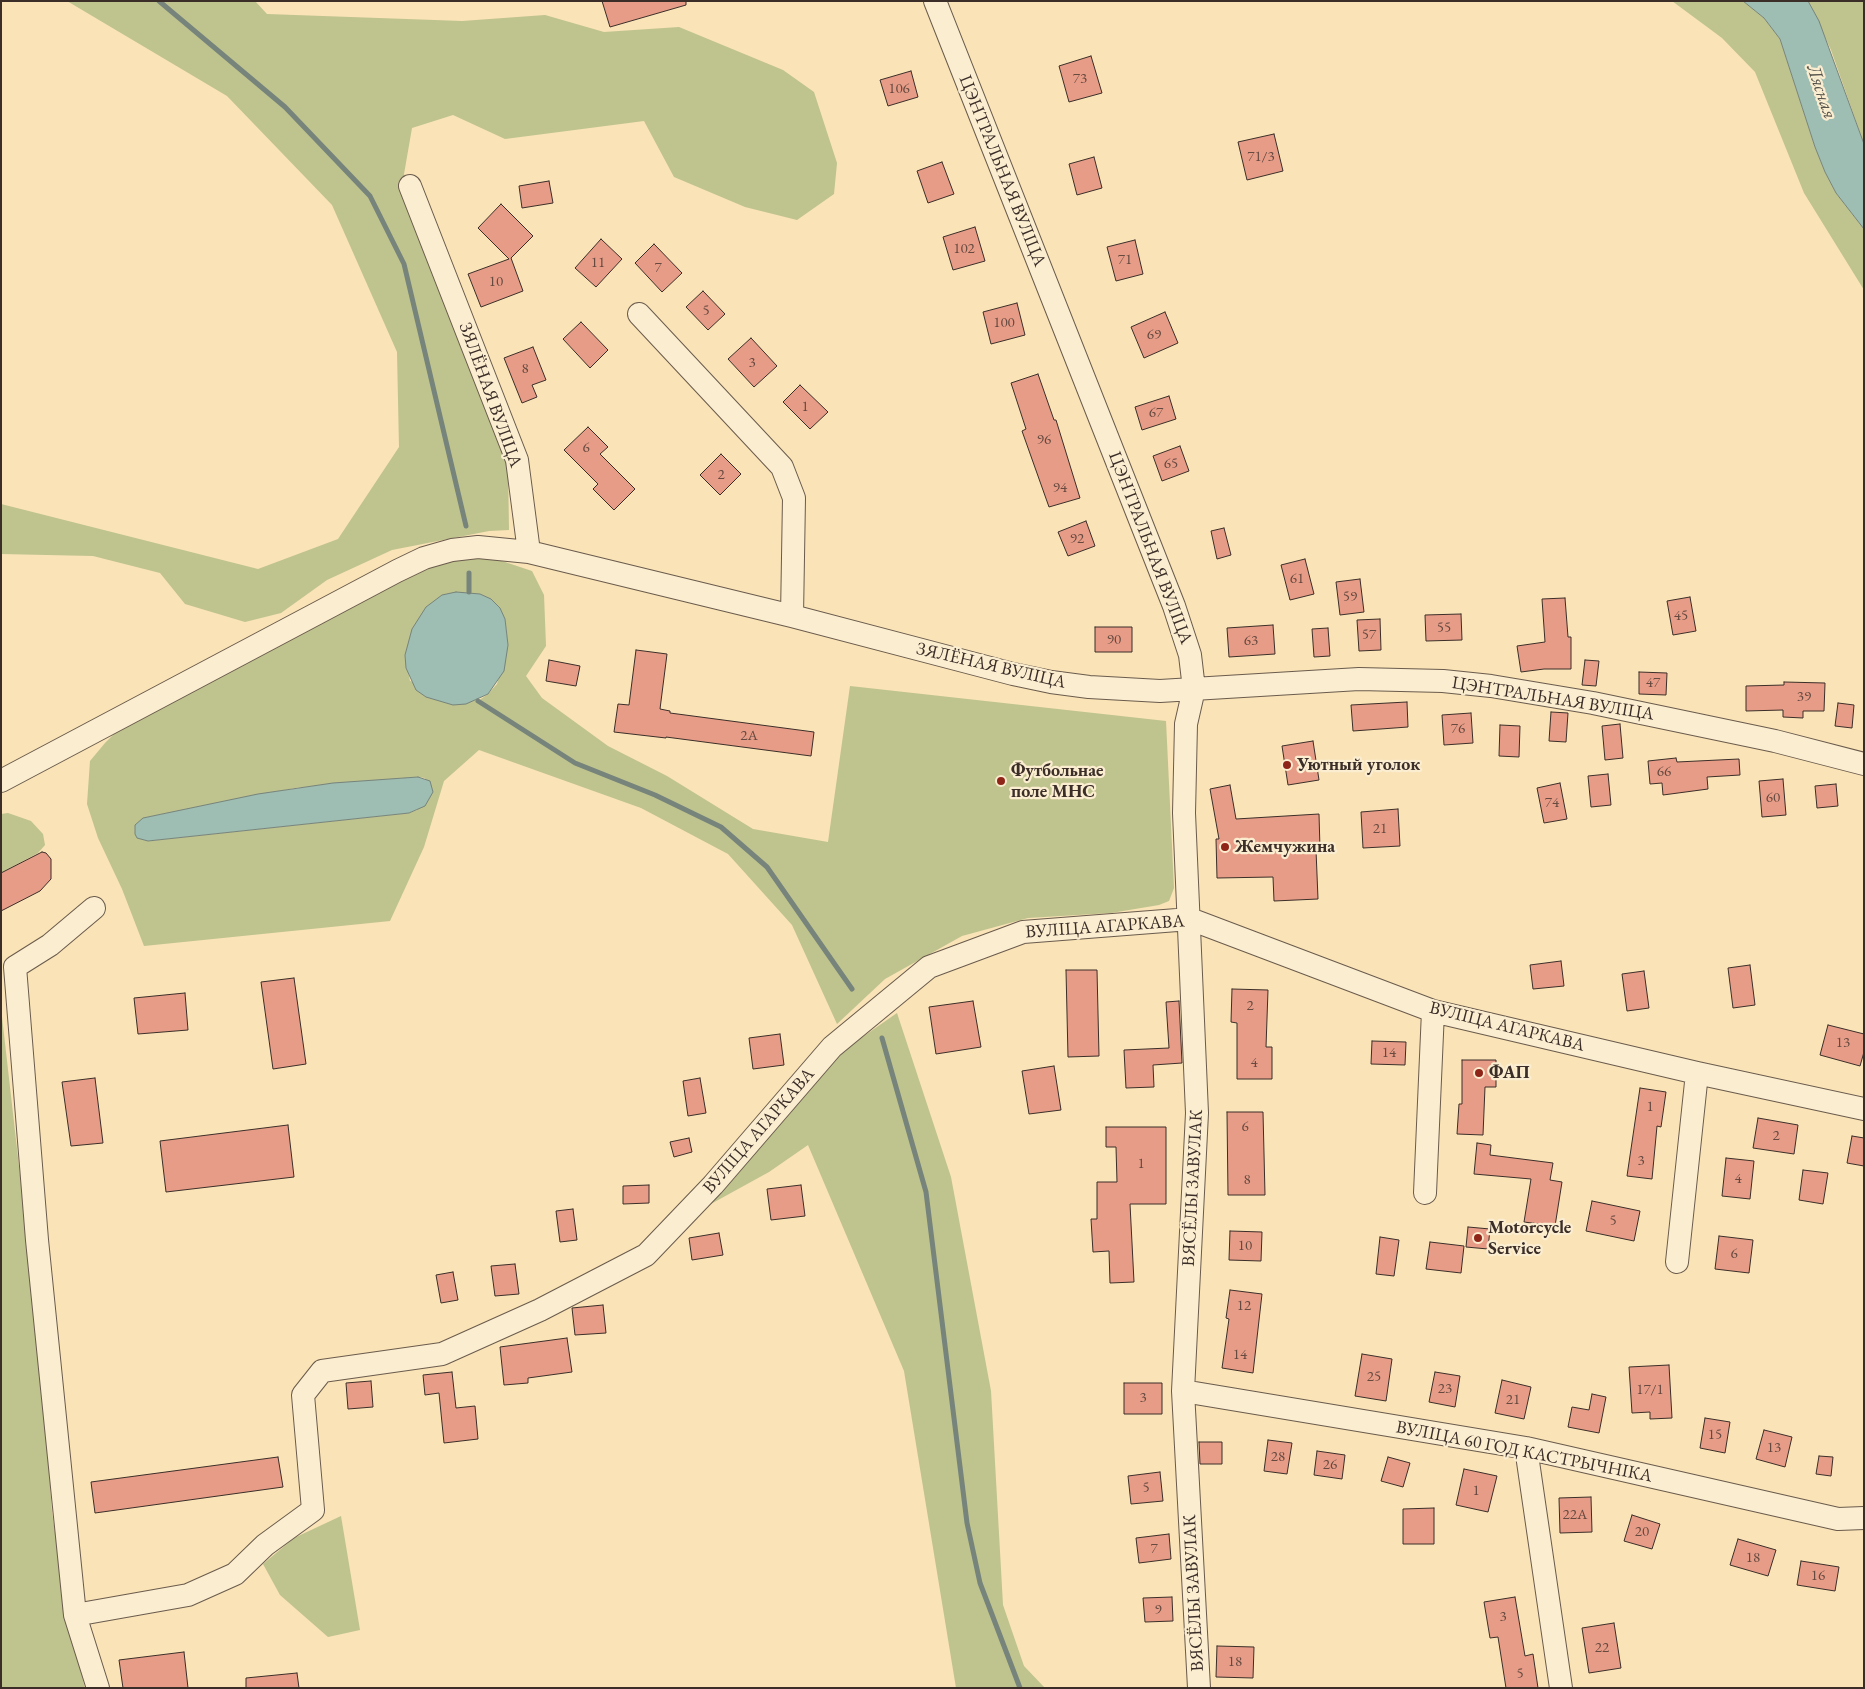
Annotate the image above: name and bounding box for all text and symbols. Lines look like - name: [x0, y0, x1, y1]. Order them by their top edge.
- water label: Лясная: [1801, 62, 1841, 122]
- house number: 73: [1073, 70, 1087, 88]
- street label: ЦЭНТРАЛЬНАЯ ВУЛІЦА: [954, 72, 1050, 270]
- house number: 106: [888, 80, 910, 98]
- house number: 71/3: [1247, 148, 1275, 166]
- house number: 102: [953, 240, 975, 258]
- house number: 71: [1118, 251, 1132, 269]
- house number: 11: [591, 254, 605, 272]
- house number: 7: [654, 259, 662, 277]
- house number: 10: [489, 273, 503, 291]
- house number: 5: [702, 302, 710, 320]
- house number: 100: [993, 314, 1015, 332]
- street label: ЗЯЛЁНАЯ ВУЛІЦА: [454, 320, 526, 470]
- house number: 69: [1147, 326, 1161, 344]
- house number: 3: [748, 354, 756, 372]
- house number: 8: [521, 360, 529, 378]
- house number: 1: [801, 398, 809, 416]
- house number: 67: [1149, 404, 1163, 422]
- house number: 96: [1037, 431, 1051, 449]
- house number: 6: [582, 439, 590, 457]
- street label: ЦЭНТРАЛЬНАЯ ВУЛІЦА: [1103, 449, 1197, 647]
- house number: 65: [1164, 455, 1178, 473]
- house number: 2: [717, 466, 725, 484]
- house number: 94: [1053, 479, 1067, 497]
- house number: 92: [1070, 530, 1084, 548]
- house number: 61: [1290, 570, 1304, 588]
- house number: 59: [1343, 588, 1357, 606]
- house number: 45: [1674, 607, 1688, 625]
- house number: 55: [1437, 619, 1451, 637]
- house number: 57: [1362, 626, 1376, 644]
- house number: 90: [1107, 631, 1121, 649]
- house number: 63: [1244, 632, 1258, 650]
- street label: ЗЯЛЁНАЯ ВУЛІЦА: [914, 638, 1068, 694]
- street label: ЦЭНТРАЛЬНАЯ ВУЛІЦА: [1450, 672, 1656, 726]
- house number: 47: [1646, 674, 1660, 692]
- house number: 39: [1797, 688, 1811, 706]
- house number: 76: [1451, 720, 1465, 738]
- house number: 2А: [740, 727, 758, 745]
- place label: Уютный уголок: [1297, 754, 1420, 776]
- marker: Уютный уголок: [1281, 759, 1293, 771]
- place label: Футбольнае поле МНС: [1011, 760, 1104, 802]
- house number: 66: [1657, 763, 1671, 781]
- marker: Футбольнае поле МНС: [995, 775, 1007, 787]
- house number: 60: [1766, 789, 1780, 807]
- house number: 74: [1545, 794, 1559, 812]
- house number: 21: [1373, 820, 1387, 838]
- place label: Жемчужина: [1235, 836, 1335, 858]
- marker: Жемчужина: [1219, 841, 1231, 853]
- street label: ВУЛІЦА АГАРКАВА: [1025, 911, 1185, 943]
- house number: 2: [1246, 997, 1254, 1015]
- street label: ВУЛІЦА АГАРКАВА: [1427, 997, 1587, 1057]
- house number: 13: [1836, 1034, 1850, 1052]
- house number: 14: [1382, 1044, 1396, 1062]
- house number: 4: [1250, 1054, 1258, 1072]
- place label: ФАП: [1489, 1062, 1530, 1084]
- street label: ВУЛІЦА АГАРКАВА: [699, 1064, 819, 1198]
- marker: ФАП: [1473, 1067, 1485, 1079]
- house number: 1: [1646, 1098, 1654, 1116]
- street label: ВЯСЁЛЫ ЗАВУЛАК: [1178, 1109, 1208, 1267]
- house number: 6: [1241, 1118, 1249, 1136]
- house number: 2: [1772, 1127, 1780, 1145]
- house number: 3: [1637, 1152, 1645, 1170]
- house number: 1: [1137, 1155, 1145, 1173]
- house number: 4: [1734, 1170, 1742, 1188]
- house number: 8: [1243, 1171, 1251, 1189]
- house number: 5: [1609, 1212, 1617, 1230]
- place label: Motorcycle Service: [1488, 1217, 1571, 1260]
- marker: Motorcycle Service: [1472, 1232, 1484, 1244]
- house number: 10: [1238, 1237, 1252, 1255]
- house number: 6: [1730, 1245, 1738, 1263]
- house number: 12: [1237, 1297, 1251, 1315]
- house number: 14: [1233, 1346, 1247, 1364]
- house number: 25: [1367, 1368, 1381, 1386]
- house number: 23: [1438, 1380, 1452, 1398]
- house number: 17/1: [1636, 1381, 1664, 1399]
- house number: 3: [1139, 1389, 1147, 1407]
- house number: 21: [1506, 1391, 1520, 1409]
- street label: ВУЛІЦА 60 ГОД КАСТРЫЧНІКА: [1394, 1417, 1654, 1487]
- house number: 15: [1708, 1426, 1722, 1444]
- house number: 13: [1767, 1439, 1781, 1457]
- house number: 28: [1271, 1448, 1285, 1466]
- house number: 26: [1323, 1456, 1337, 1474]
- house number: 5: [1142, 1479, 1150, 1497]
- house number: 1: [1472, 1482, 1480, 1500]
- house number: 22А: [1563, 1506, 1587, 1524]
- street label: ВЯСЁЛЫ ЗАВУЛАК: [1179, 1514, 1209, 1672]
- house number: 20: [1635, 1523, 1649, 1541]
- house number: 7: [1150, 1540, 1158, 1558]
- house number: 18: [1746, 1549, 1760, 1567]
- house number: 16: [1811, 1567, 1825, 1585]
- house number: 9: [1154, 1601, 1162, 1619]
- house number: 3: [1499, 1608, 1507, 1626]
- house number: 22: [1595, 1639, 1609, 1657]
- house number: 18: [1228, 1653, 1242, 1671]
- house number: 5: [1516, 1665, 1524, 1683]

